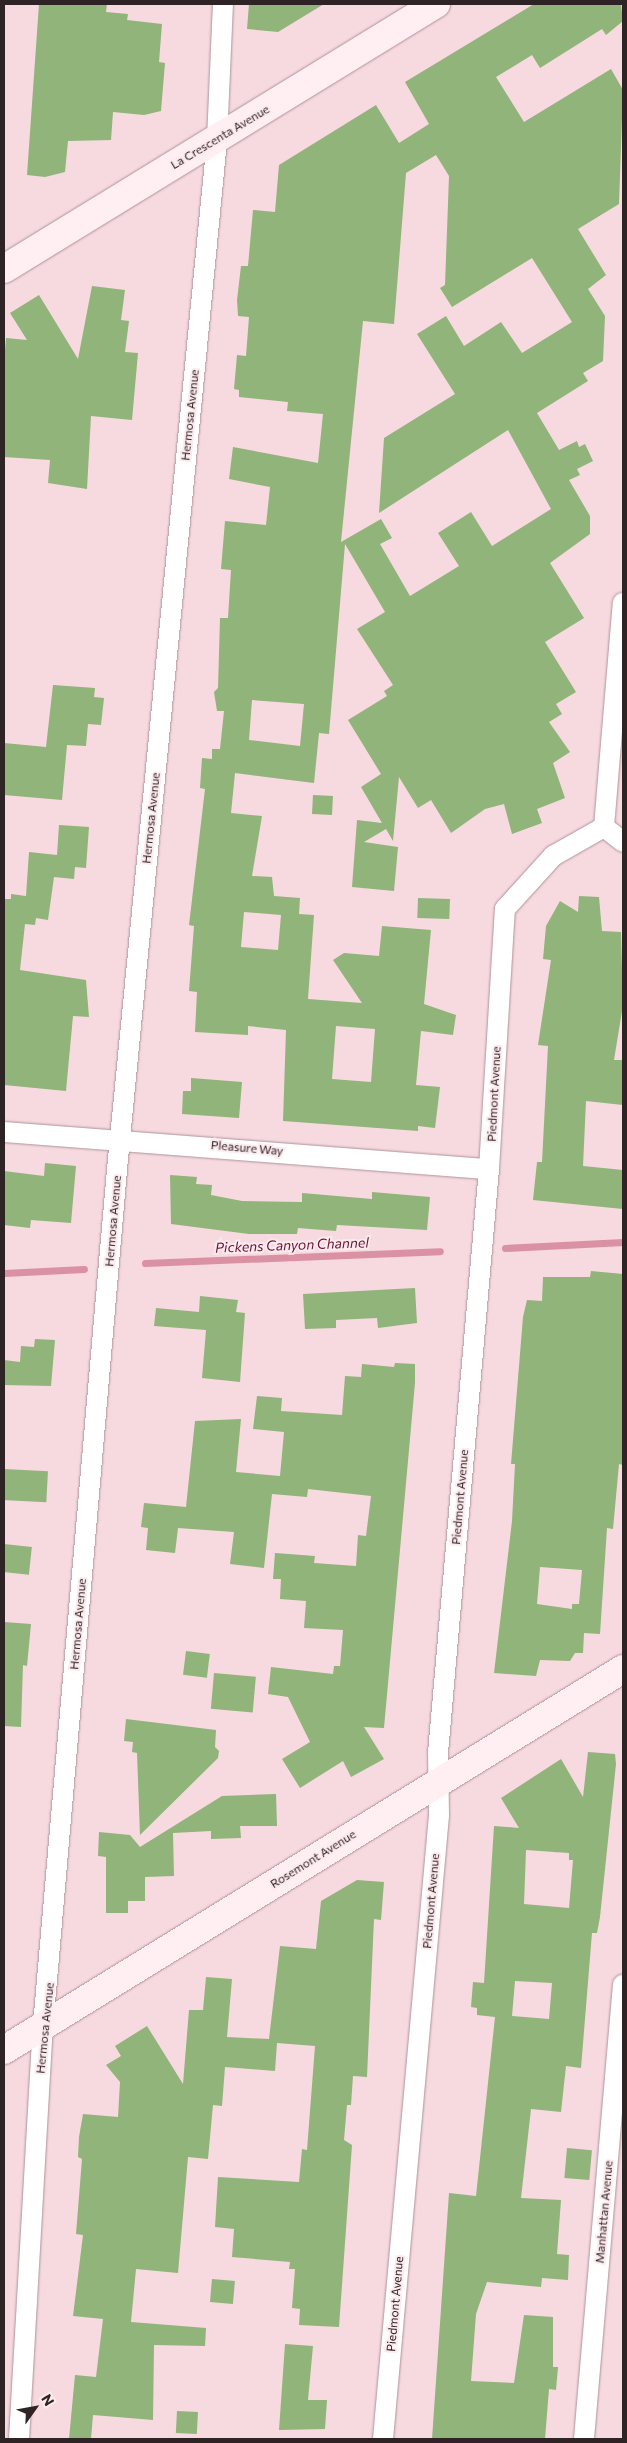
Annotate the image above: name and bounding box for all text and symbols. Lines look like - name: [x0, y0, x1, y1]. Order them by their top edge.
- street label: La Crescenta Avenue: [168, 102, 272, 172]
- street label: Hermosa Avenue: [178, 369, 202, 461]
- street label: Hermosa Avenue: [139, 772, 163, 864]
- street label: Piedmont Avenue: [484, 1046, 504, 1142]
- street label: Pleasure Way: [210, 1138, 284, 1158]
- street label: Hermosa Avenue: [102, 1175, 124, 1267]
- water label: Pickens Canyon Channel: [215, 1234, 369, 1256]
- street label: Piedmont Avenue: [449, 1449, 471, 1545]
- street label: Hermosa Avenue: [67, 1578, 89, 1670]
- street label: Rosemont Avenue: [268, 1827, 358, 1891]
- street label: Piedmont Avenue: [420, 1853, 442, 1949]
- street label: Hermosa Avenue: [33, 1982, 57, 2074]
- street label: Manhattan Avenue: [592, 2160, 616, 2264]
- street label: Piedmont Avenue: [384, 2256, 406, 2352]
- north arrow: [10, 2383, 60, 2433]
- text: N: [38, 2391, 58, 2409]

